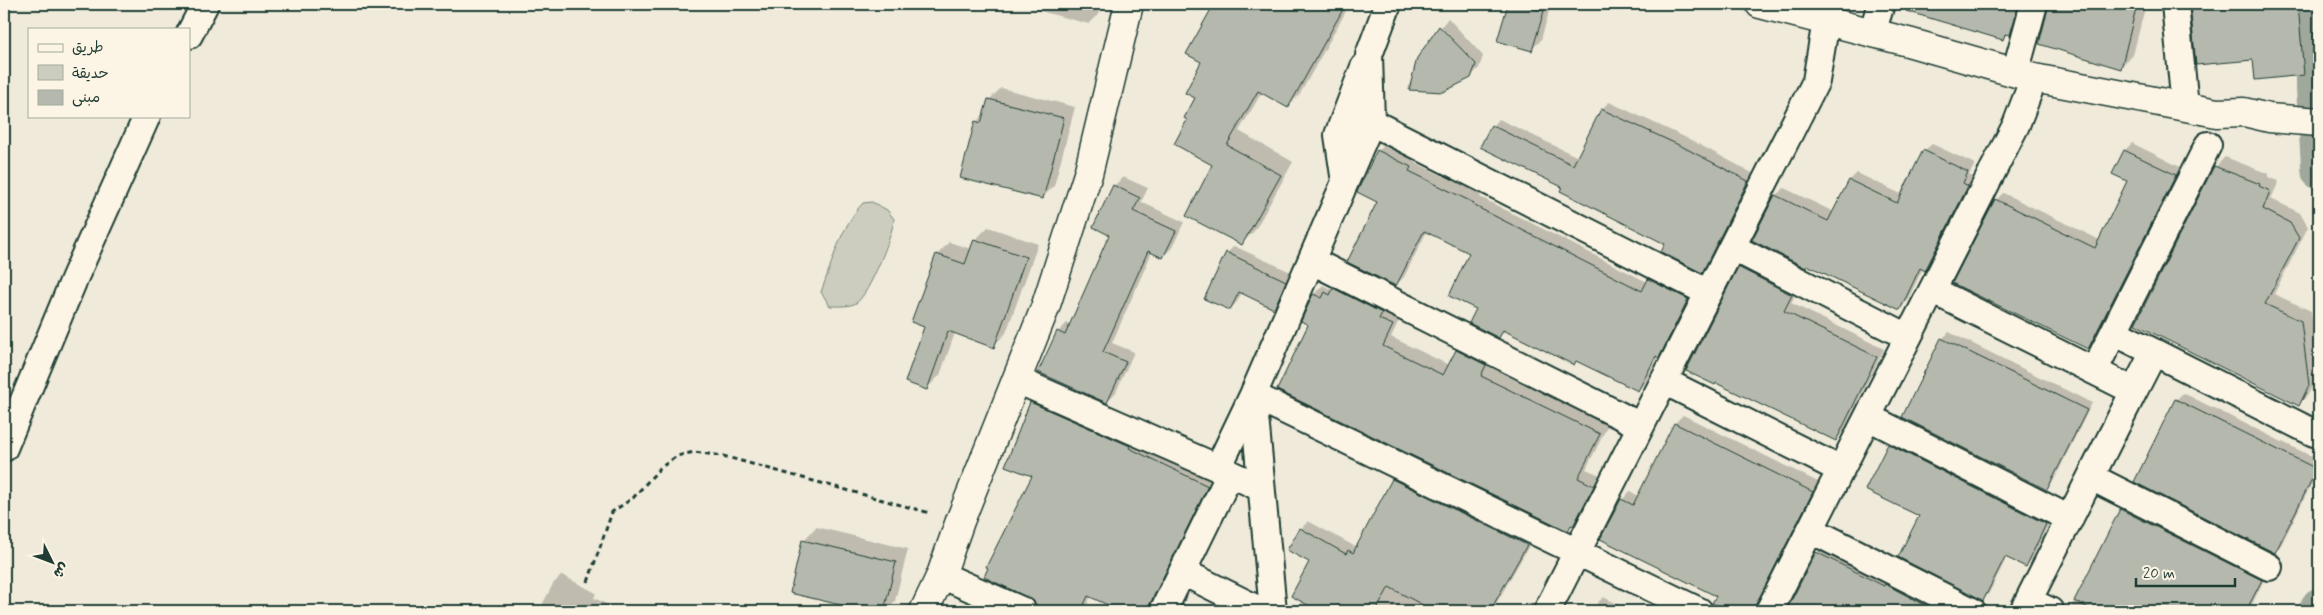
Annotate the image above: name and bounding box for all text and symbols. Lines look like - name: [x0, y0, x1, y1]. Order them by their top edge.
- legend: [28, 28, 190, 118]
- text: طريق: [72, 38, 104, 58]
- text: حديقة: [72, 64, 109, 84]
- text: مبنى: [72, 88, 100, 108]
- north arrow: [28, 538, 78, 588]
- scale bar: [2136, 555, 2234, 587]
- text: ش: [49, 558, 73, 582]
- text: 20 m: [2143, 564, 2175, 584]

